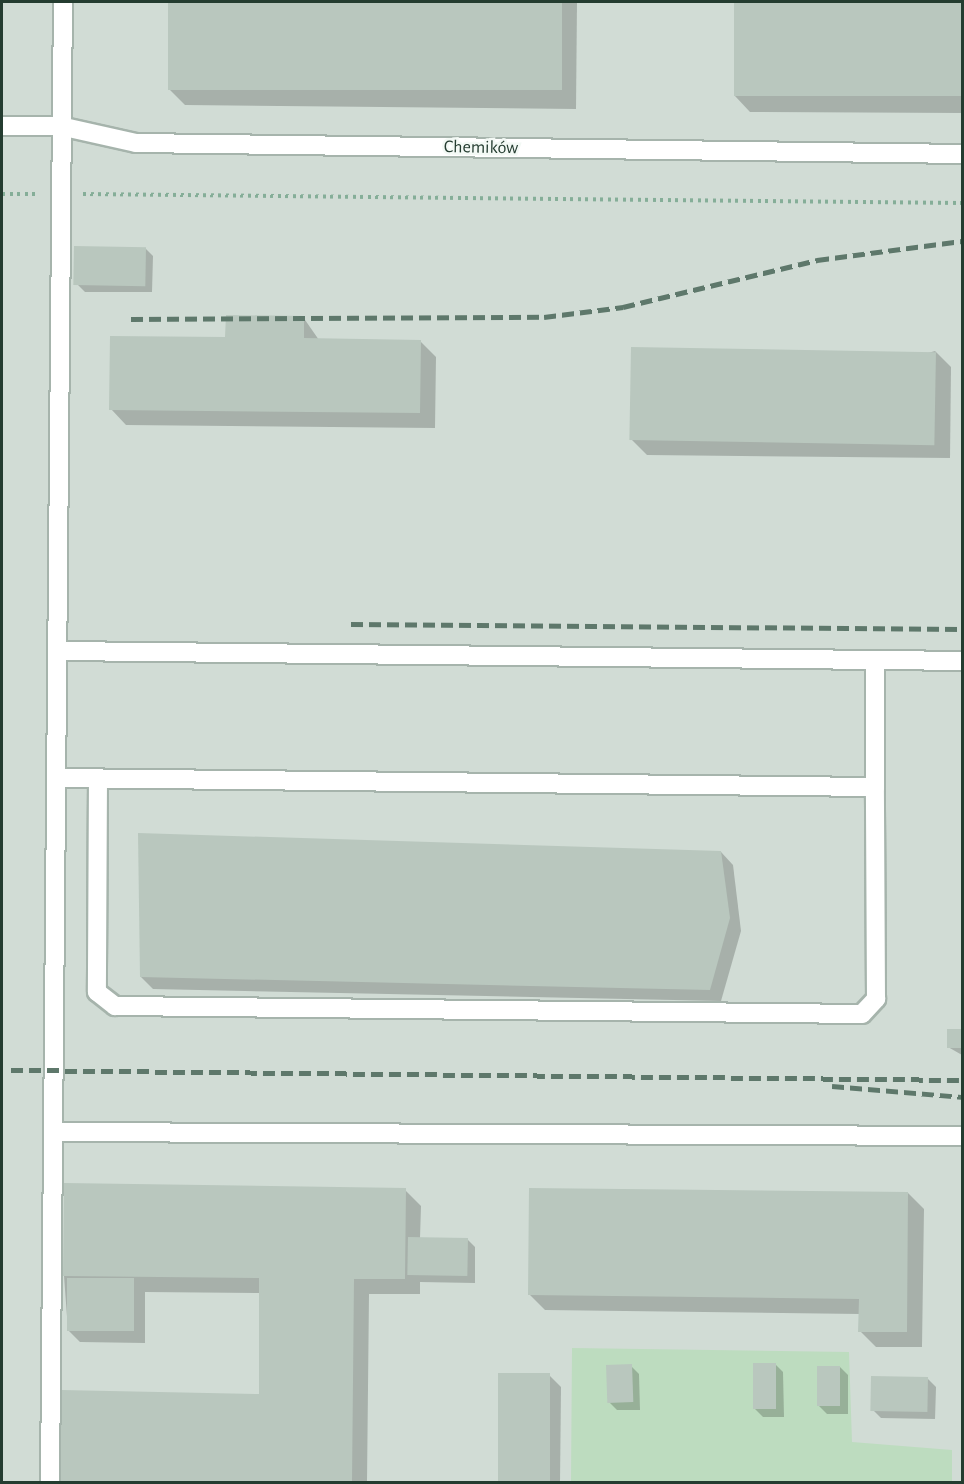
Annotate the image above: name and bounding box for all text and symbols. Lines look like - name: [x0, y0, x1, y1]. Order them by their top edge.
- street label: Chemików: [444, 137, 518, 159]

